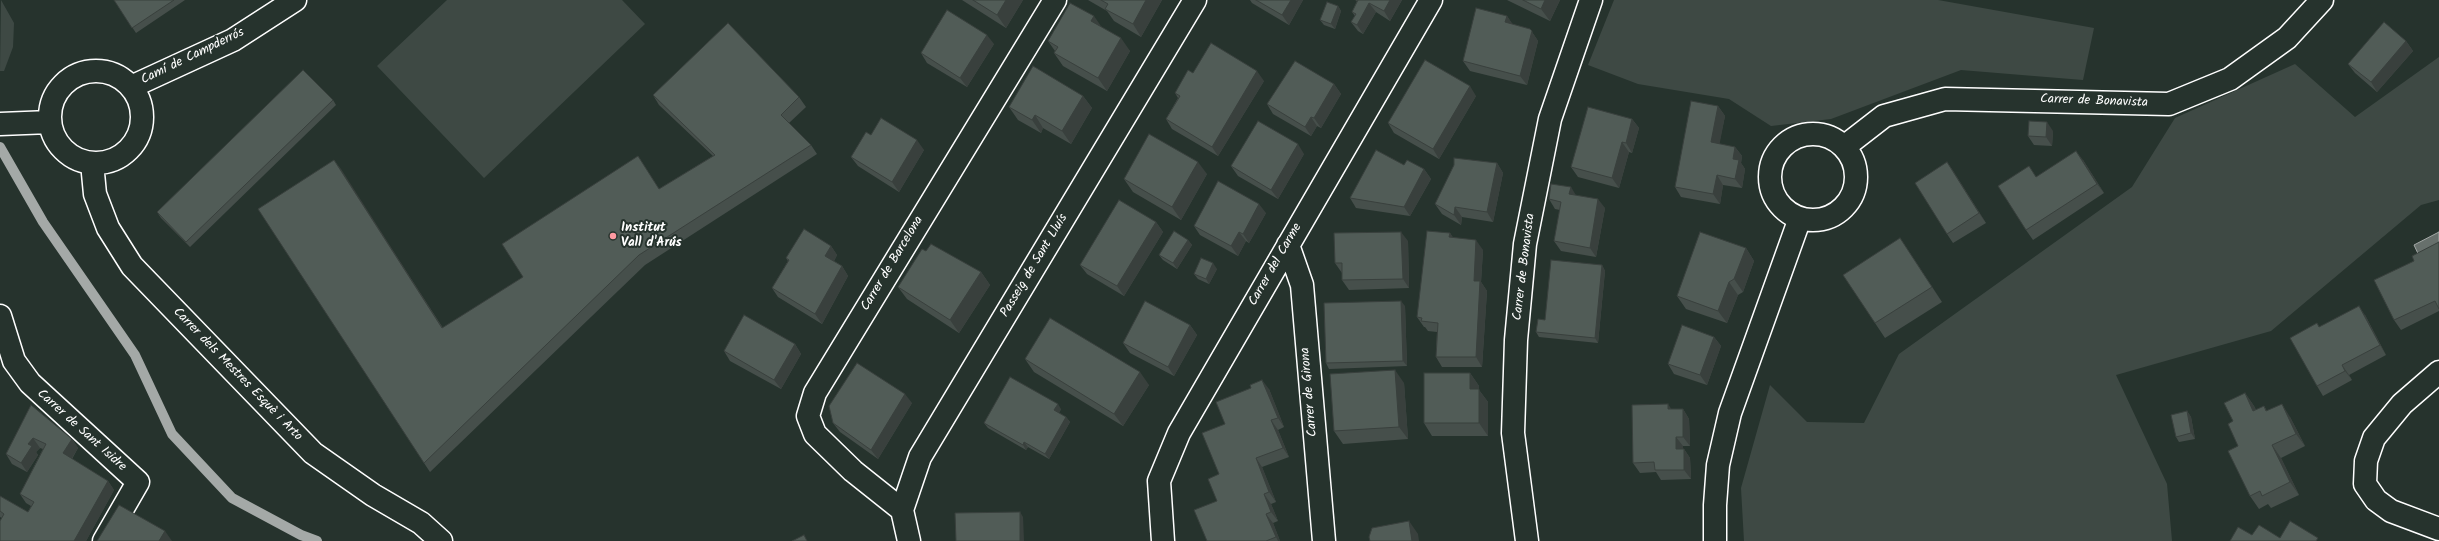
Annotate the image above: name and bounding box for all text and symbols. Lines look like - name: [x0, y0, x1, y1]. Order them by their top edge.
- street label: Camí de Campderrós: [139, 25, 247, 89]
- street label: Carrer de Bonavista: [2040, 92, 2148, 112]
- street label: Passeig de Sant Lluís: [998, 212, 1072, 320]
- street label: Carrer de Bonavista: [1511, 213, 1539, 321]
- street label: Carrer de Barcelona: [859, 214, 927, 314]
- place label: Institut Vall d'Arús: [621, 221, 682, 252]
- street label: Carrer del Carme: [1246, 221, 1306, 309]
- marker: Institut Vall d'Arús: [608, 231, 618, 241]
- street label: Carrer dels Mestres Esquè i Arto: [169, 305, 305, 445]
- street label: Carrer de Girona: [1298, 347, 1322, 437]
- street label: Carrer de Sant Isidre: [33, 387, 129, 475]

